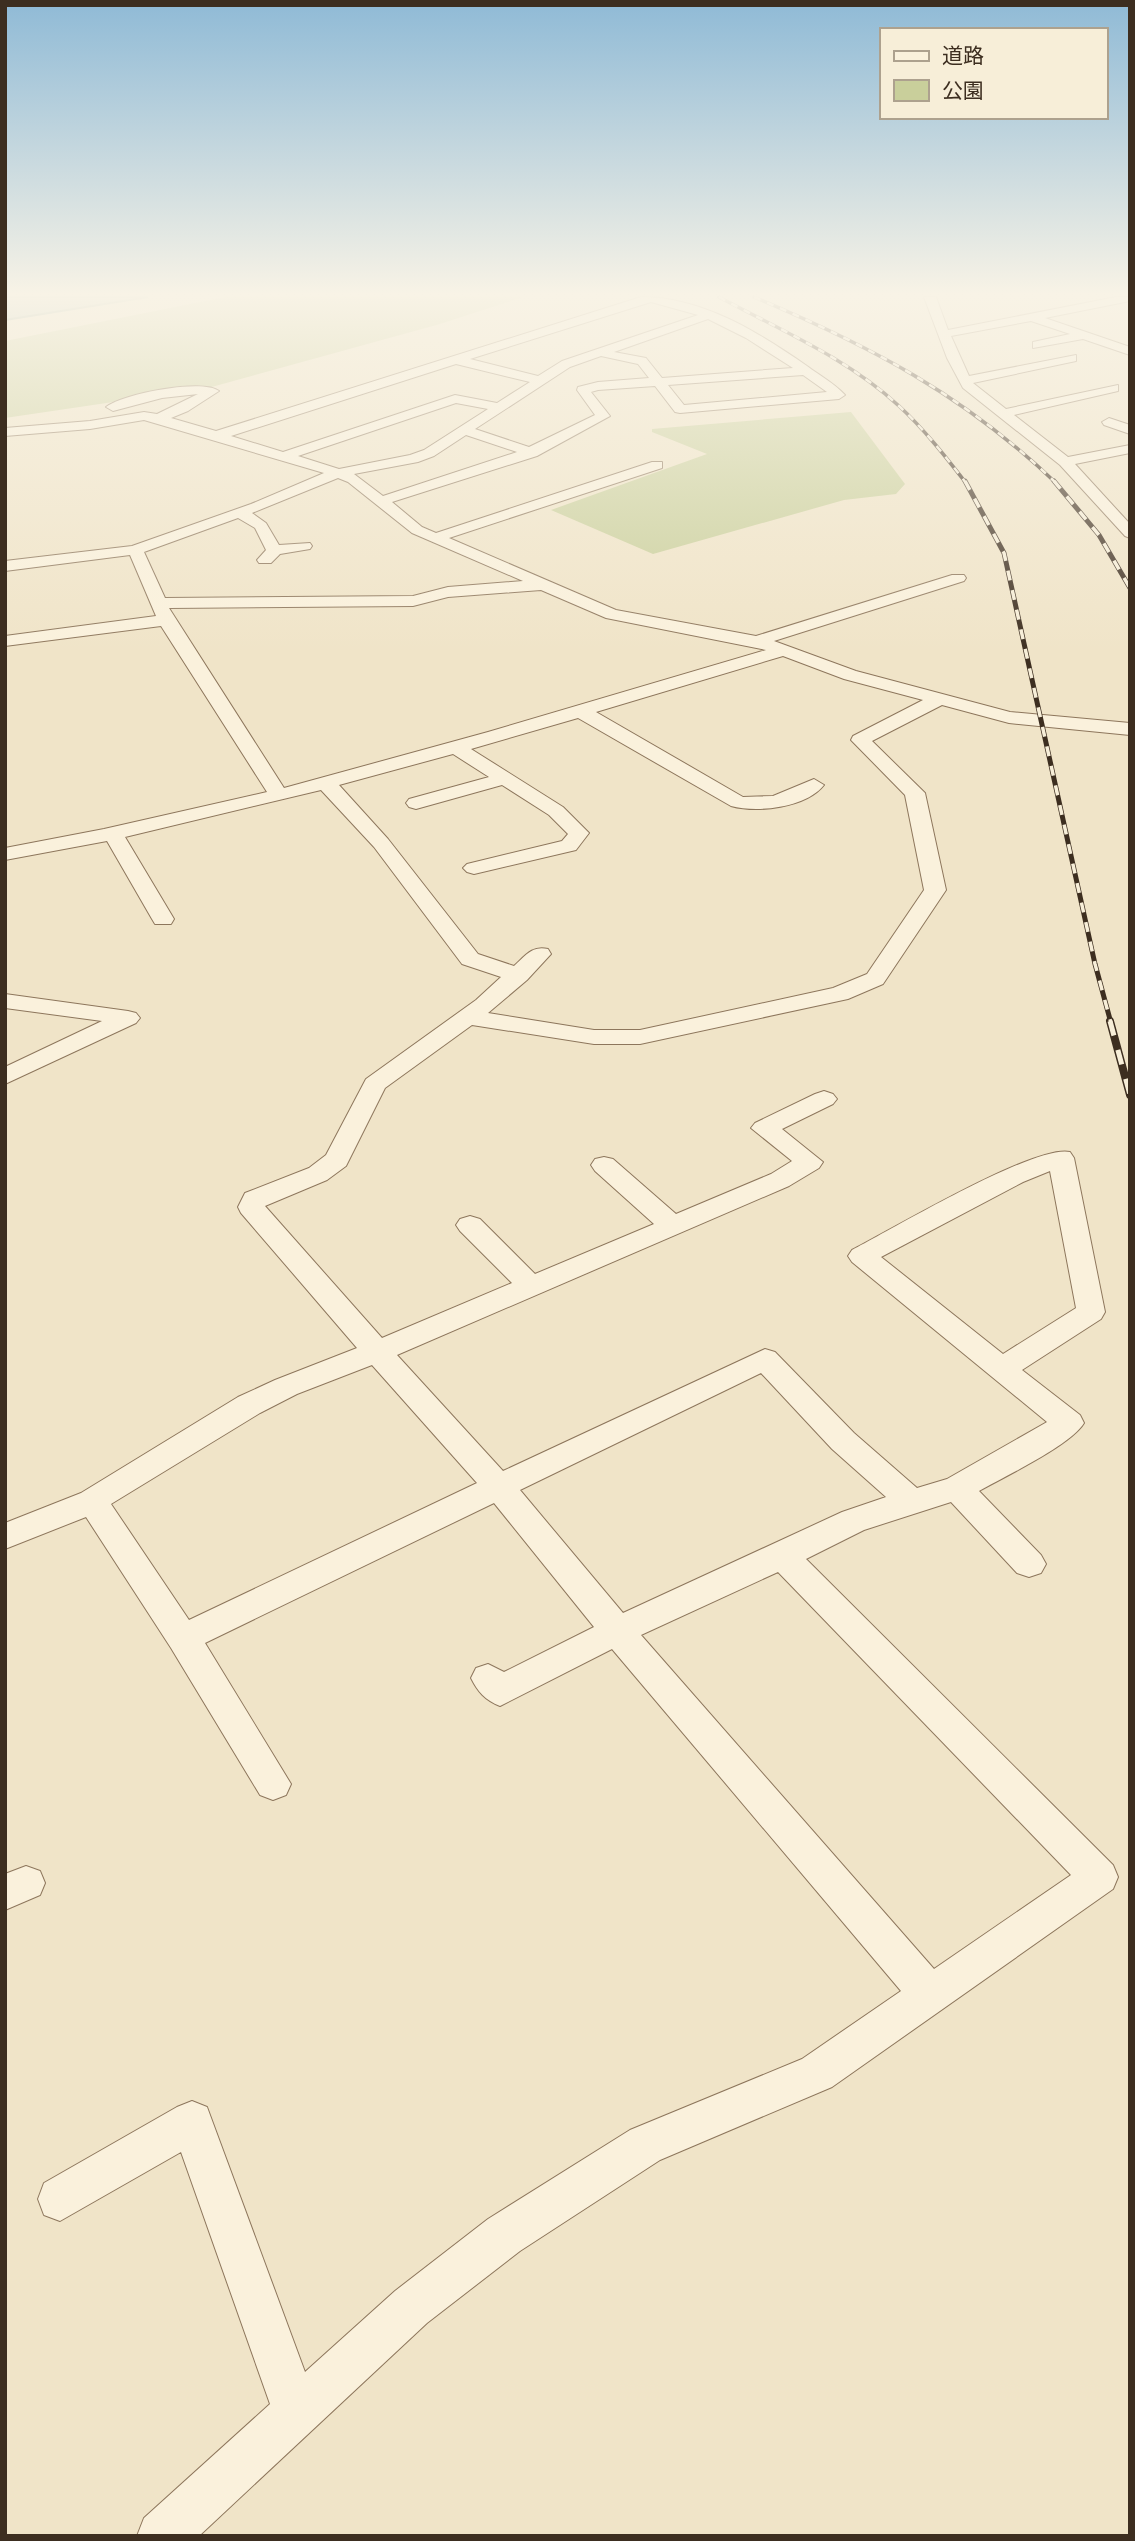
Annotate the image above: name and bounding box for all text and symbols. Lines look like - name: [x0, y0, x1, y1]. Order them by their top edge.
- legend: [880, 28, 1107, 119]
- text: 道路: [942, 40, 984, 68]
- text: 公園: [942, 75, 984, 103]

